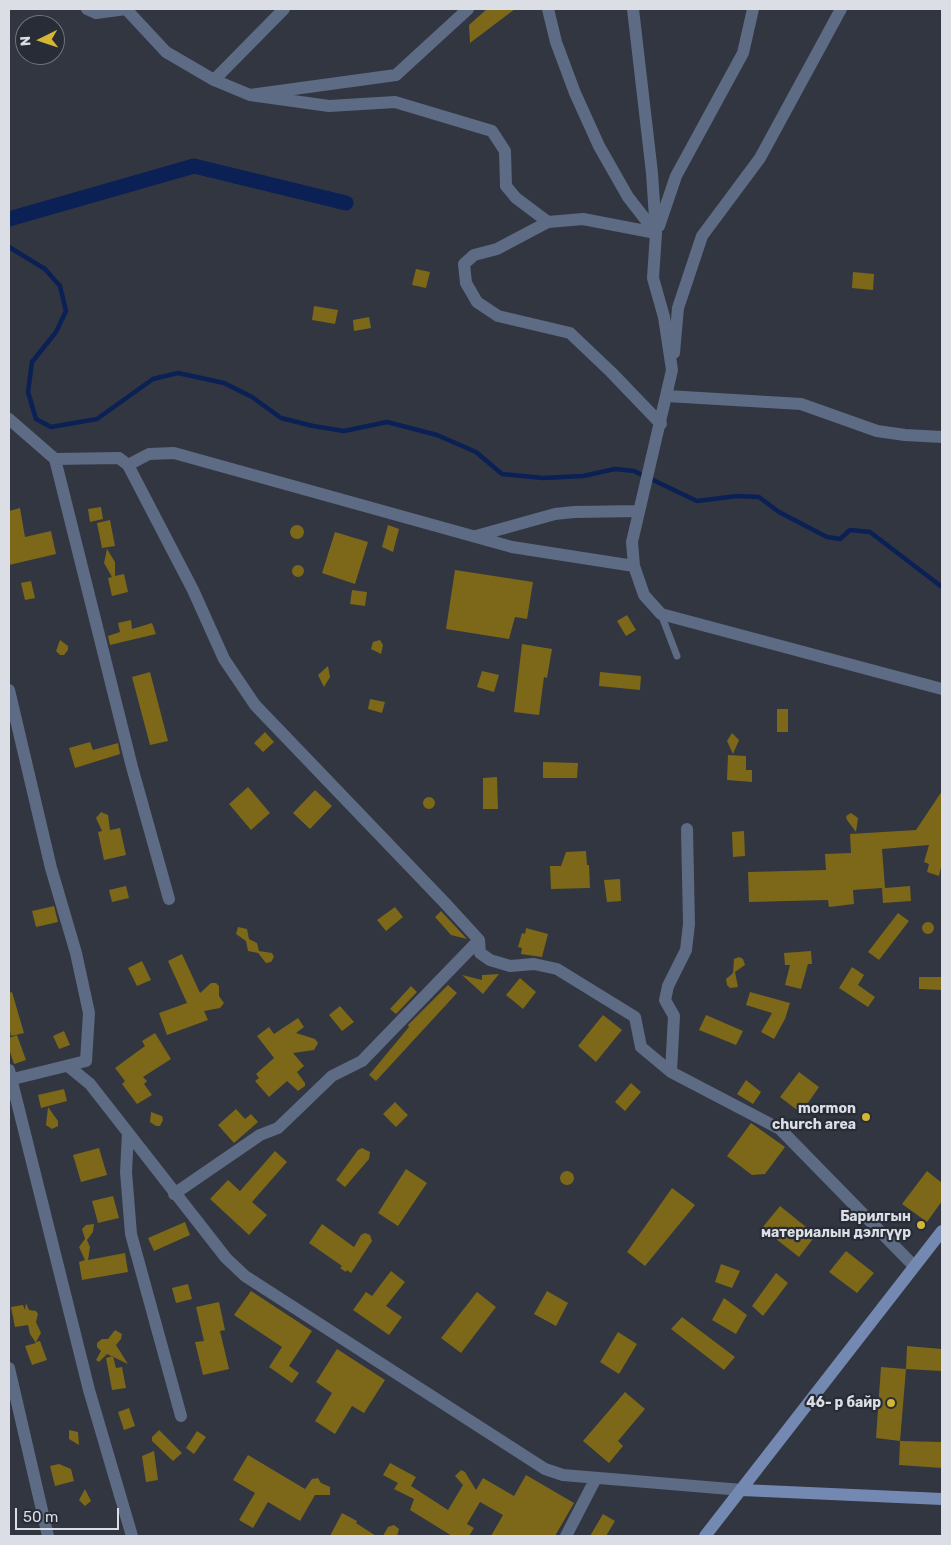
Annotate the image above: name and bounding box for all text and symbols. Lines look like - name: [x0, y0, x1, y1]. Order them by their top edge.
- north arrow: [15, 15, 65, 65]
- text: N: [17, 35, 34, 47]
- place label: mormon church area: [772, 1101, 856, 1134]
- marker: mormon church area: [860, 1111, 872, 1123]
- place label: Барилгын материалын дэлгүүр: [761, 1209, 911, 1242]
- marker: Барилгын материалын дэлгүүр: [915, 1219, 927, 1231]
- place label: 46- р байр: [806, 1395, 881, 1411]
- marker: 46- р байр: [885, 1397, 897, 1409]
- scale bar: [18, 1498, 121, 1530]
- text: 50 m: [23, 1508, 58, 1526]

